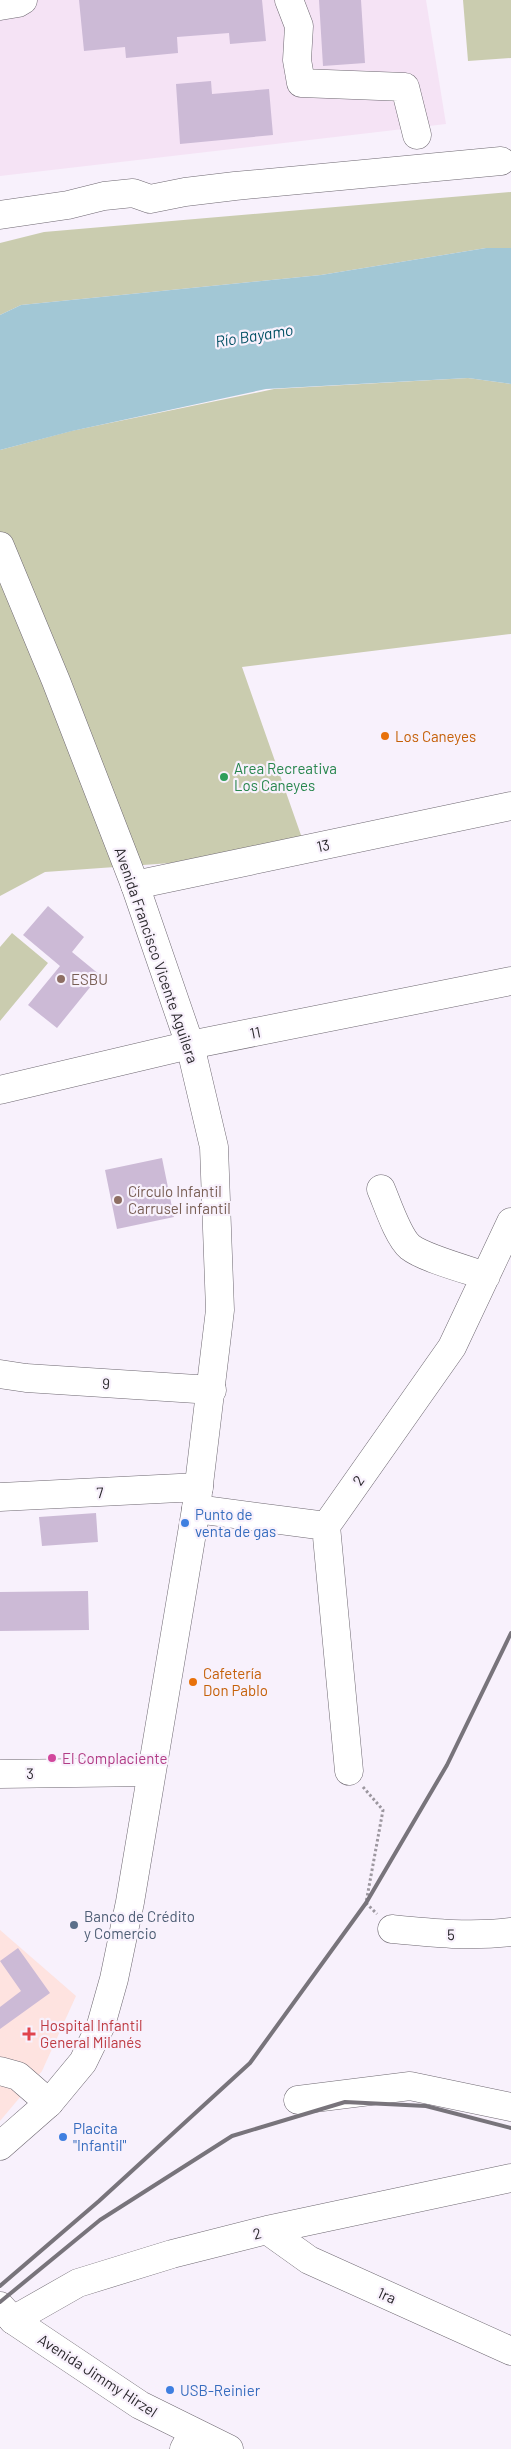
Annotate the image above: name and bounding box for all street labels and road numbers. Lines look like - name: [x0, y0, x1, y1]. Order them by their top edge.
- street label: 13: [315, 835, 331, 855]
- street label: Avenida Francisco Vicente Aguilera: [111, 845, 203, 1065]
- street label: 11: [248, 1022, 262, 1042]
- street label: 9: [101, 1374, 111, 1392]
- street label: 2: [348, 1472, 368, 1488]
- street label: 7: [96, 1483, 104, 1501]
- street label: 3: [26, 1764, 34, 1782]
- street label: 5: [447, 1925, 455, 1943]
- street label: 2: [251, 2223, 263, 2243]
- street label: 1ra: [375, 2283, 399, 2307]
- street label: Avenida Jimmy Hirzel: [35, 2330, 161, 2420]

